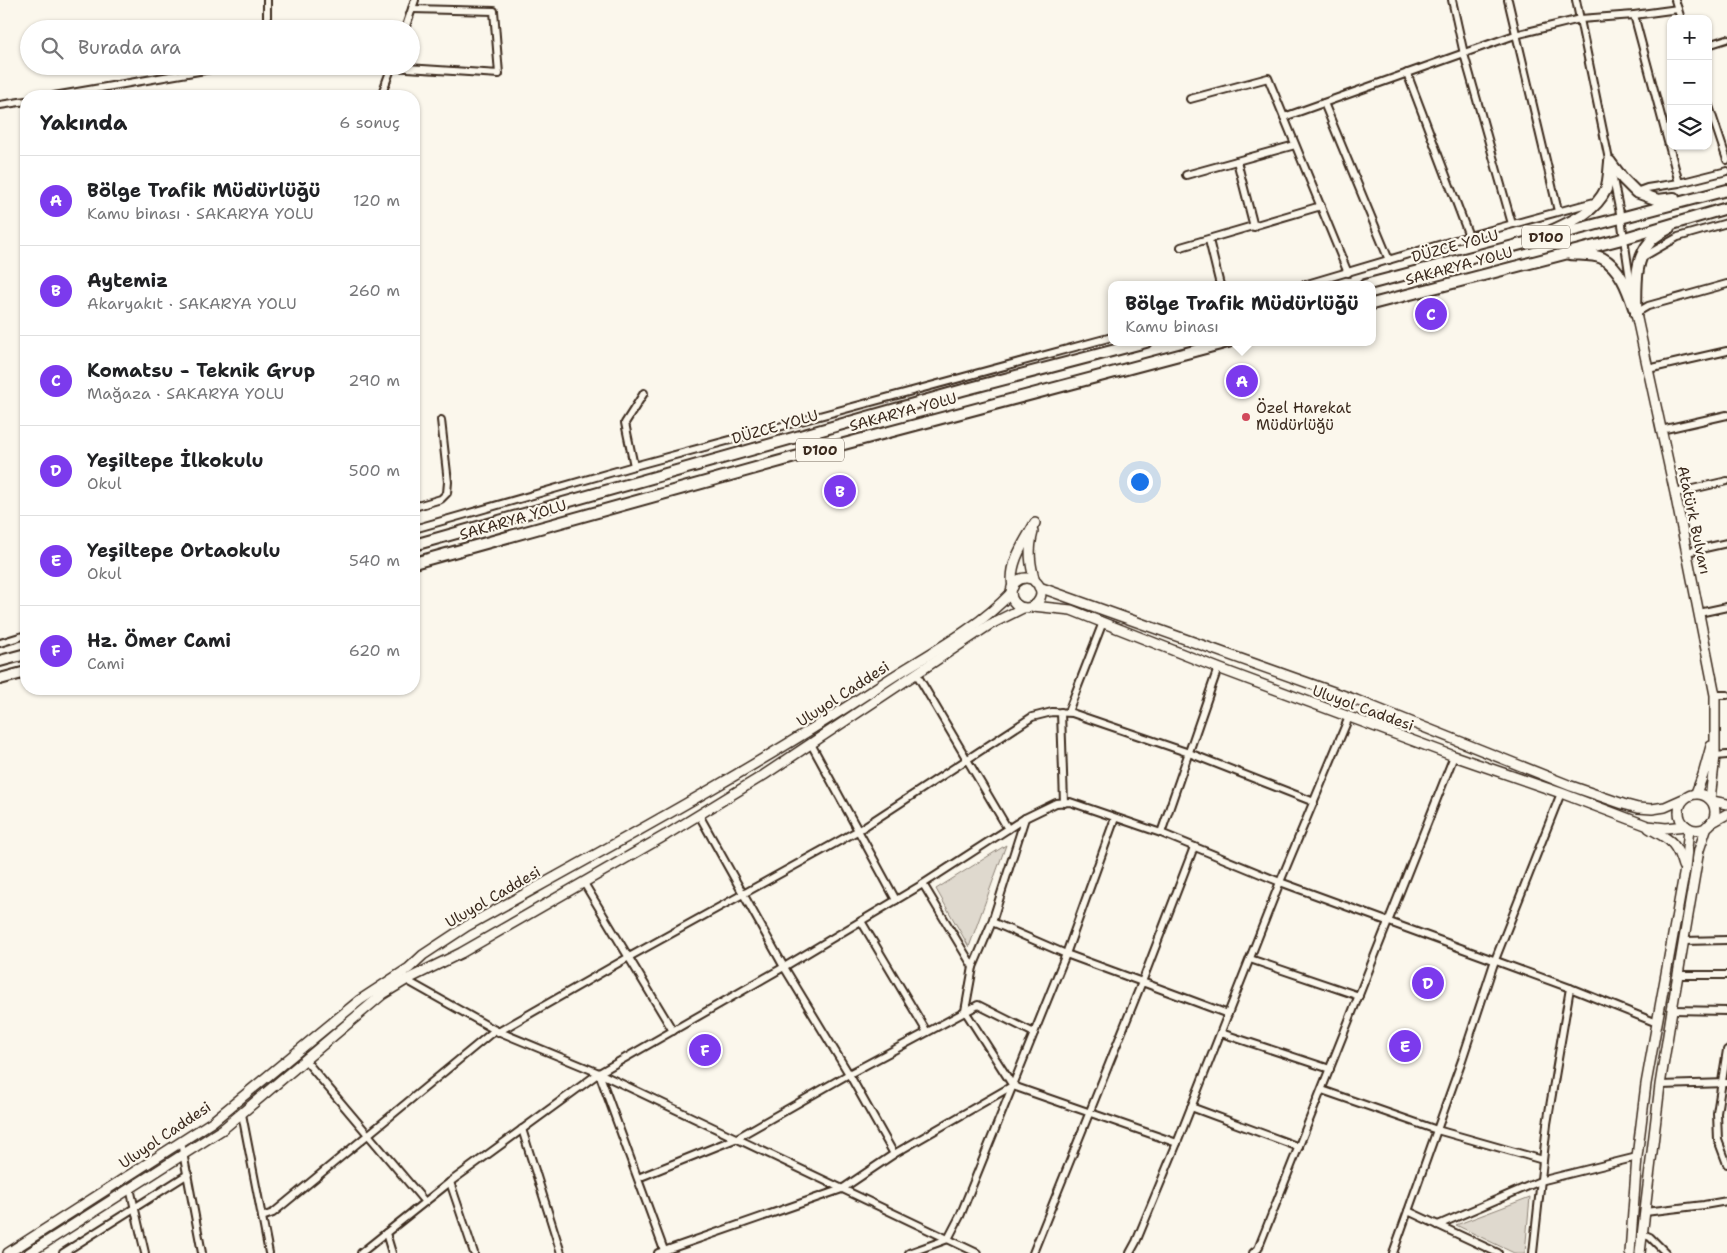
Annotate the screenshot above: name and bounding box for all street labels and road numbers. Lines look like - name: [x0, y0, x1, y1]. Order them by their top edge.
- street label: DÜZCE YOLU: [1409, 225, 1501, 267]
- road number: D100: [1522, 226, 1570, 248]
- street label: SAKARYA YOLU: [1403, 242, 1515, 290]
- street label: SAKARYA YOLU: [847, 388, 959, 436]
- street label: DÜZCE YOLU: [729, 405, 821, 449]
- road number: D100: [796, 438, 844, 462]
- street label: Atatürk Bulvarı: [1673, 464, 1715, 576]
- street label: SAKARYA YOLU: [457, 495, 569, 545]
- street label: Uluyol Caddesi: [793, 657, 893, 731]
- street label: Uluyol Caddesi: [1309, 680, 1417, 736]
- street label: Uluyol Caddesi: [442, 862, 544, 932]
- street label: Uluyol Caddesi: [115, 1097, 215, 1173]

